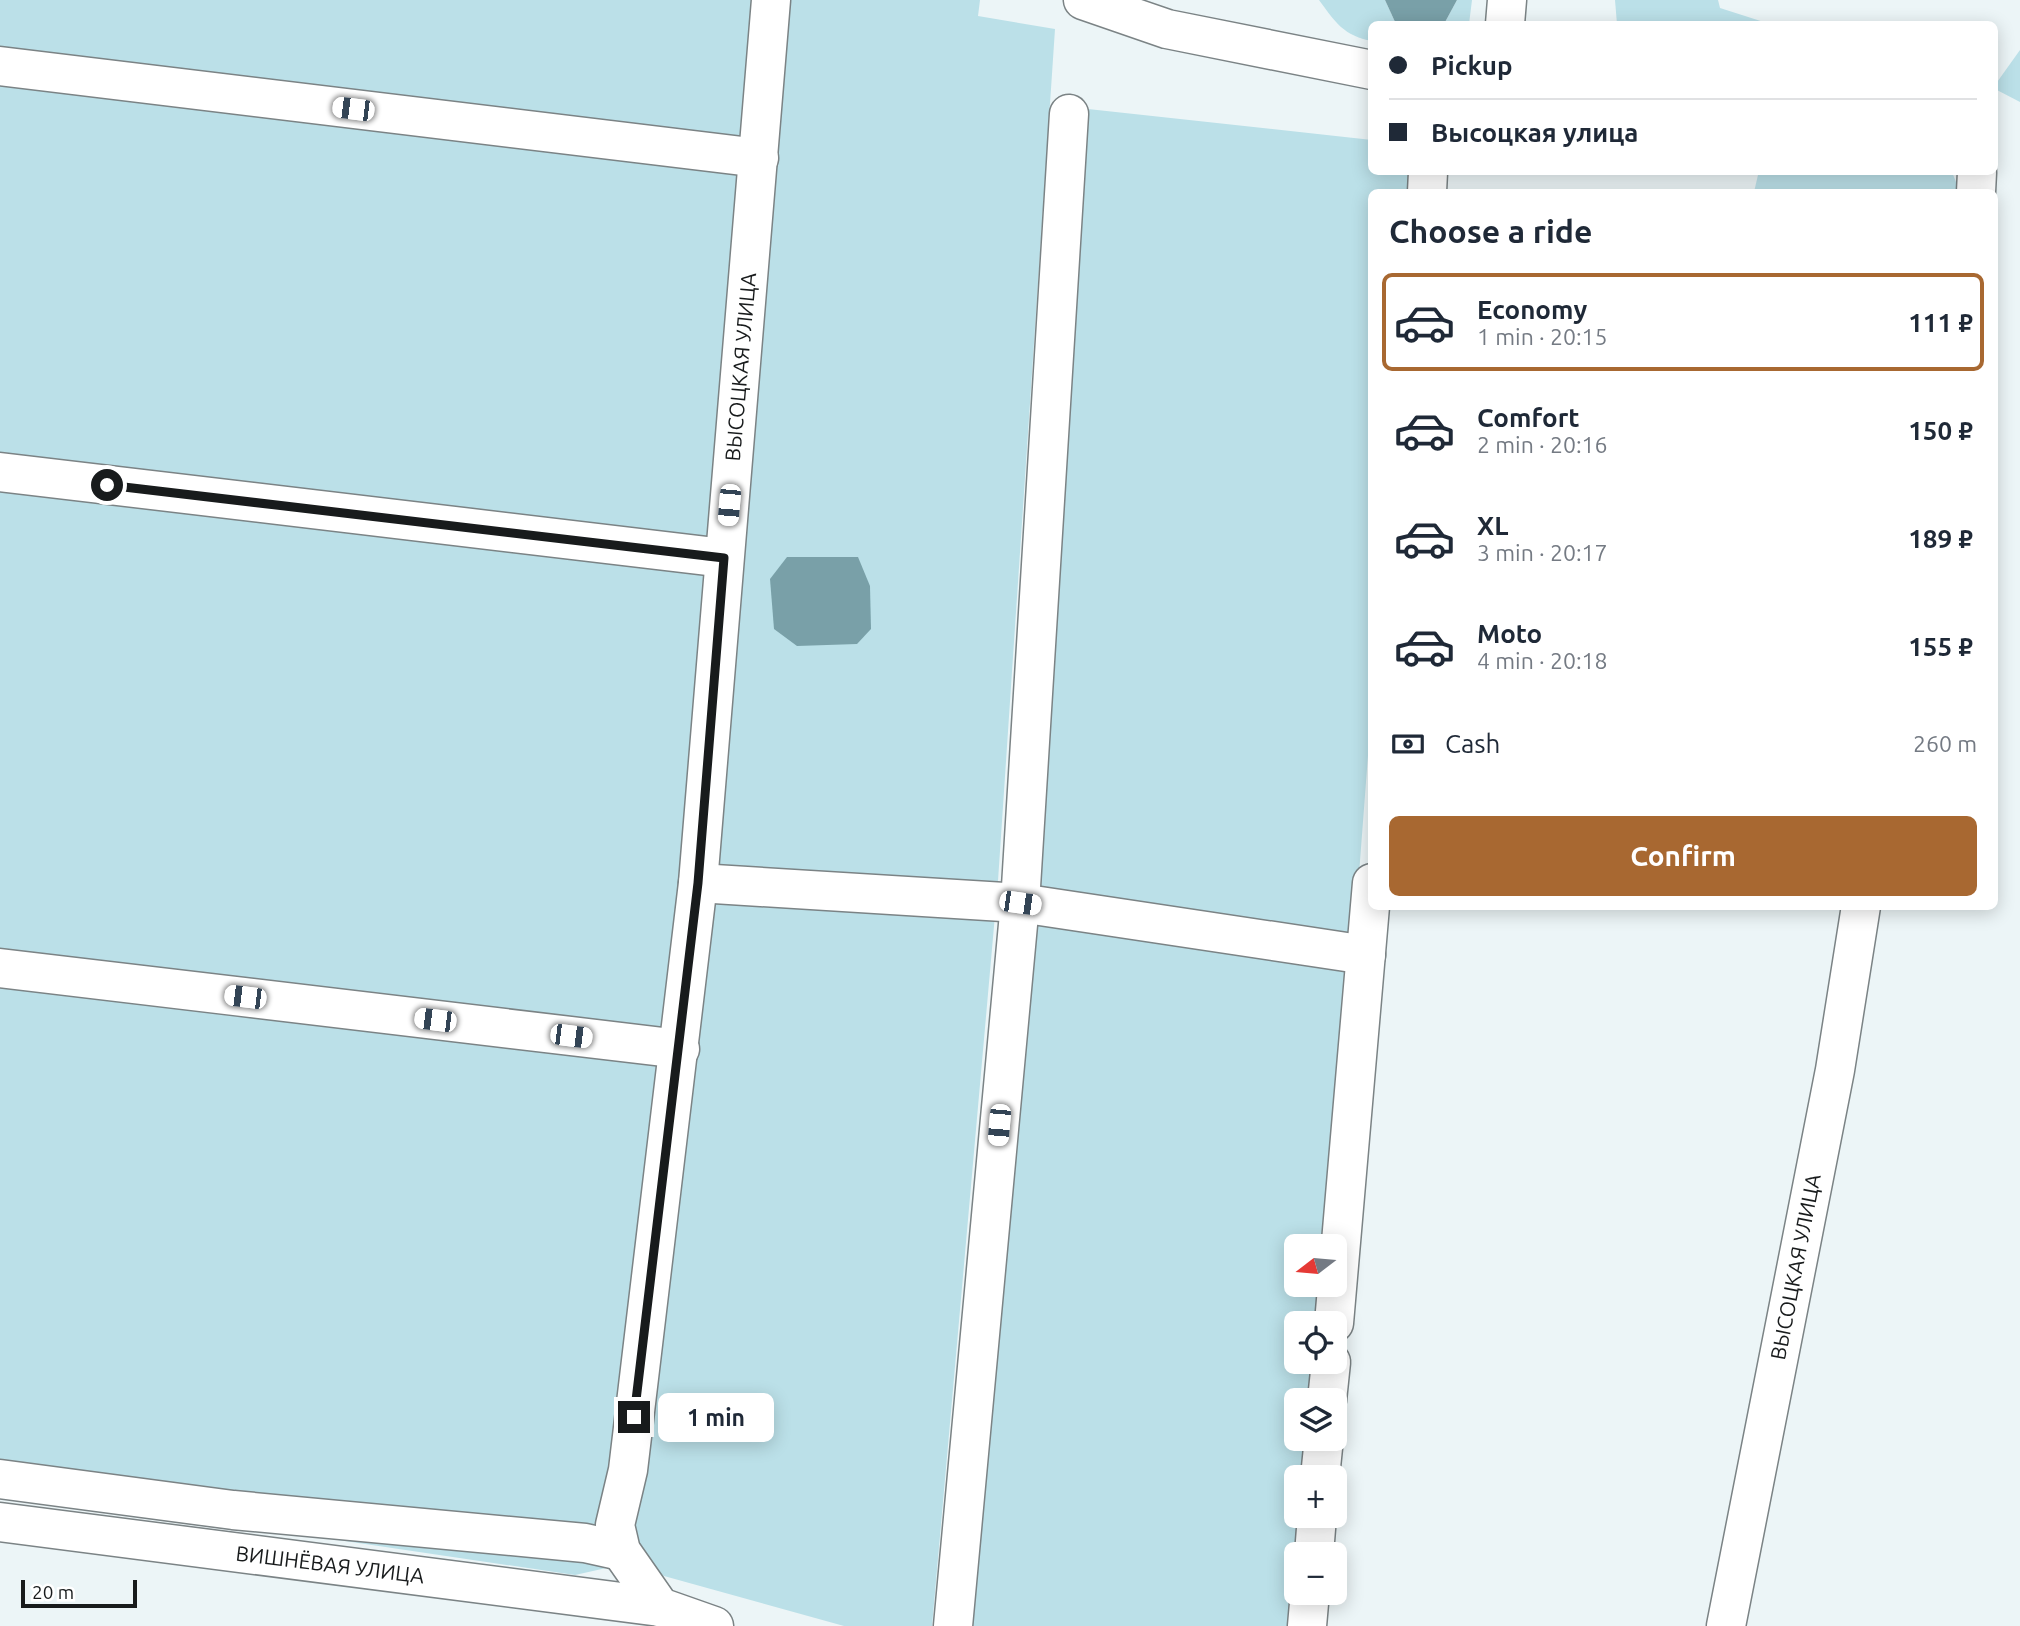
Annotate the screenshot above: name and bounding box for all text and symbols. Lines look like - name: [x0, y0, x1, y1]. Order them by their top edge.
- text: Pickup: [1431, 51, 1513, 80]
- car: [331, 96, 376, 122]
- text: Высоцкая улица: [1431, 118, 1638, 147]
- text: Choose a ride: [1389, 213, 1592, 249]
- street label: ВЫСОЦКАЯ УЛИЦА: [720, 271, 760, 462]
- icon: car: [1393, 291, 1456, 354]
- text: Economy: [1477, 295, 1587, 324]
- text: 111 ₽: [1908, 308, 1973, 337]
- text: 1 min · 20:15: [1477, 324, 1608, 349]
- icon: car: [1393, 399, 1456, 462]
- text: Comfort: [1477, 403, 1580, 432]
- text: 150 ₽: [1908, 416, 1973, 445]
- text: 2 min · 20:16: [1477, 432, 1608, 457]
- route start: [91, 469, 123, 501]
- car: [717, 483, 742, 527]
- icon: car: [1393, 507, 1456, 570]
- text: XL: [1477, 511, 1508, 540]
- text: 189 ₽: [1908, 524, 1973, 553]
- text: 3 min · 20:17: [1477, 540, 1608, 565]
- icon: car: [1393, 615, 1456, 678]
- text: Moto: [1477, 619, 1542, 648]
- text: 155 ₽: [1908, 632, 1973, 661]
- text: 4 min · 20:18: [1477, 648, 1608, 673]
- icon: cash: [1389, 725, 1427, 763]
- text: Cash: [1445, 729, 1500, 758]
- text: 260 m: [1913, 731, 1977, 756]
- button: Confirm: [1389, 816, 1977, 896]
- car: [998, 890, 1043, 916]
- car: [223, 984, 268, 1010]
- car: [413, 1007, 458, 1033]
- car: [549, 1023, 594, 1049]
- car: [987, 1103, 1012, 1147]
- street label: ВЫСОЦКАЯ УЛИЦА: [1765, 1171, 1825, 1362]
- north arrow: [1284, 1234, 1348, 1297]
- map controls: [1284, 1234, 1347, 1605]
- button: locate: [1284, 1311, 1347, 1374]
- button: layers: [1284, 1388, 1347, 1451]
- callout: 1 min: [658, 1392, 774, 1442]
- route end: [618, 1401, 650, 1433]
- text: 1 min: [687, 1405, 745, 1430]
- button: +: [1284, 1465, 1347, 1528]
- street label: ВИШНЁВАЯ УЛИЦА: [235, 1541, 426, 1588]
- button: −: [1284, 1542, 1347, 1605]
- scale bar: [21, 1577, 136, 1609]
- text: 20 m: [32, 1581, 74, 1603]

